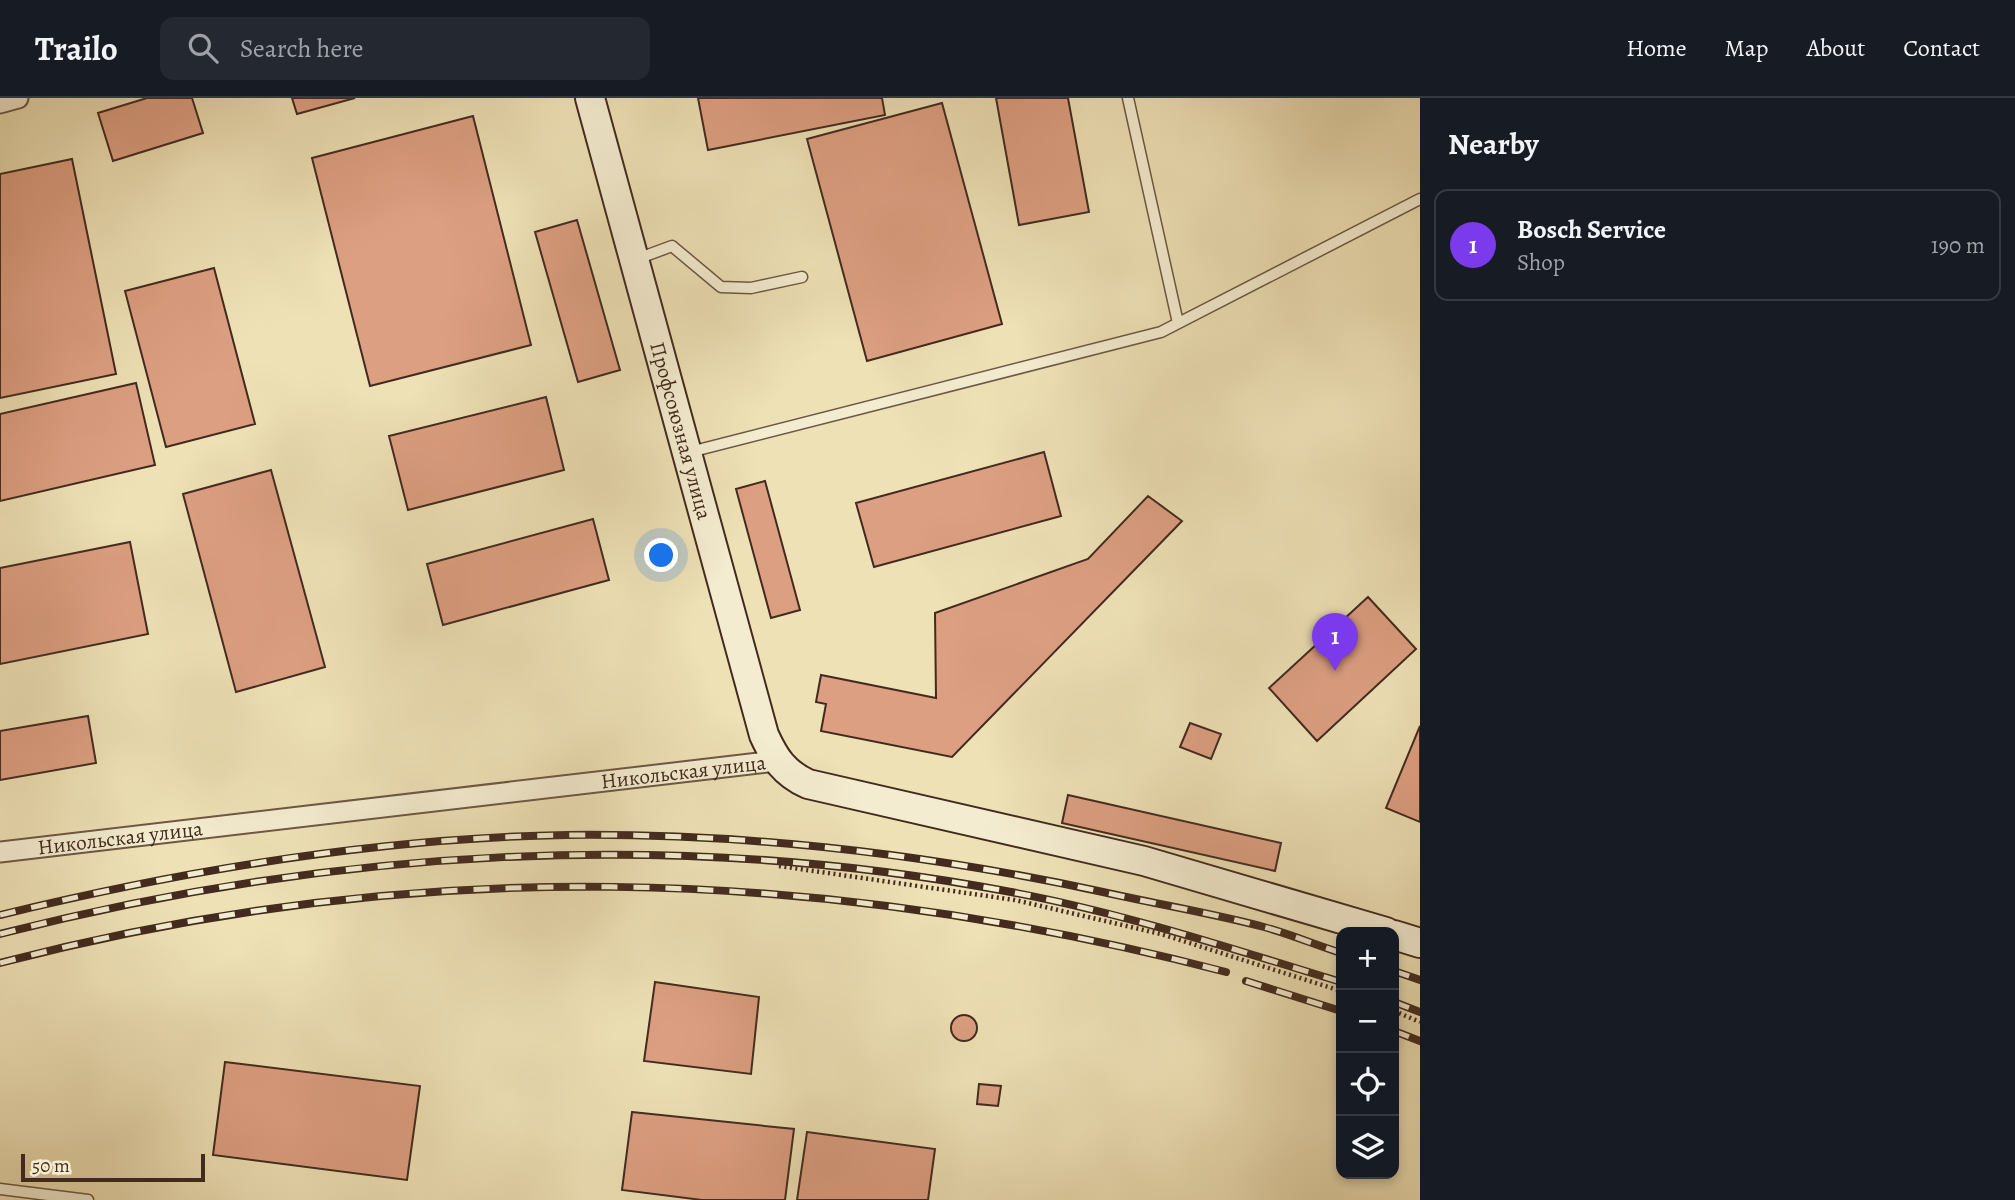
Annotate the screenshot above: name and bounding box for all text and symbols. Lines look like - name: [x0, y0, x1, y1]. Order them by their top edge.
- search box: [160, 17, 650, 80]
- text: Trailo: [35, 26, 118, 71]
- icon: search: [184, 29, 222, 67]
- text: Search here: [240, 31, 364, 66]
- text: Home: [1626, 32, 1687, 64]
- text: Map: [1725, 32, 1769, 64]
- text: About: [1807, 32, 1865, 64]
- text: Contact: [1903, 32, 1980, 64]
- text: Nearby: [1448, 124, 1539, 164]
- text: Bosch Service: [1517, 212, 1666, 247]
- text: 1: [1469, 230, 1477, 261]
- text: 190 m: [1931, 230, 1985, 261]
- text: Shop: [1517, 247, 1565, 278]
- street label: Профсоюзная улица: [643, 339, 719, 523]
- your location: [644, 538, 678, 572]
- pin: 1: [1312, 613, 1358, 671]
- street label: Никольская улица: [599, 748, 768, 795]
- street label: Никольская улица: [36, 814, 205, 861]
- map controls: [1336, 927, 1399, 1179]
- button: +: [1336, 927, 1399, 990]
- button: −: [1336, 990, 1399, 1053]
- button: locate: [1336, 1053, 1399, 1116]
- button: layers: [1336, 1116, 1399, 1179]
- scale bar: [21, 1151, 205, 1183]
- text: 50 m: [32, 1153, 70, 1179]

